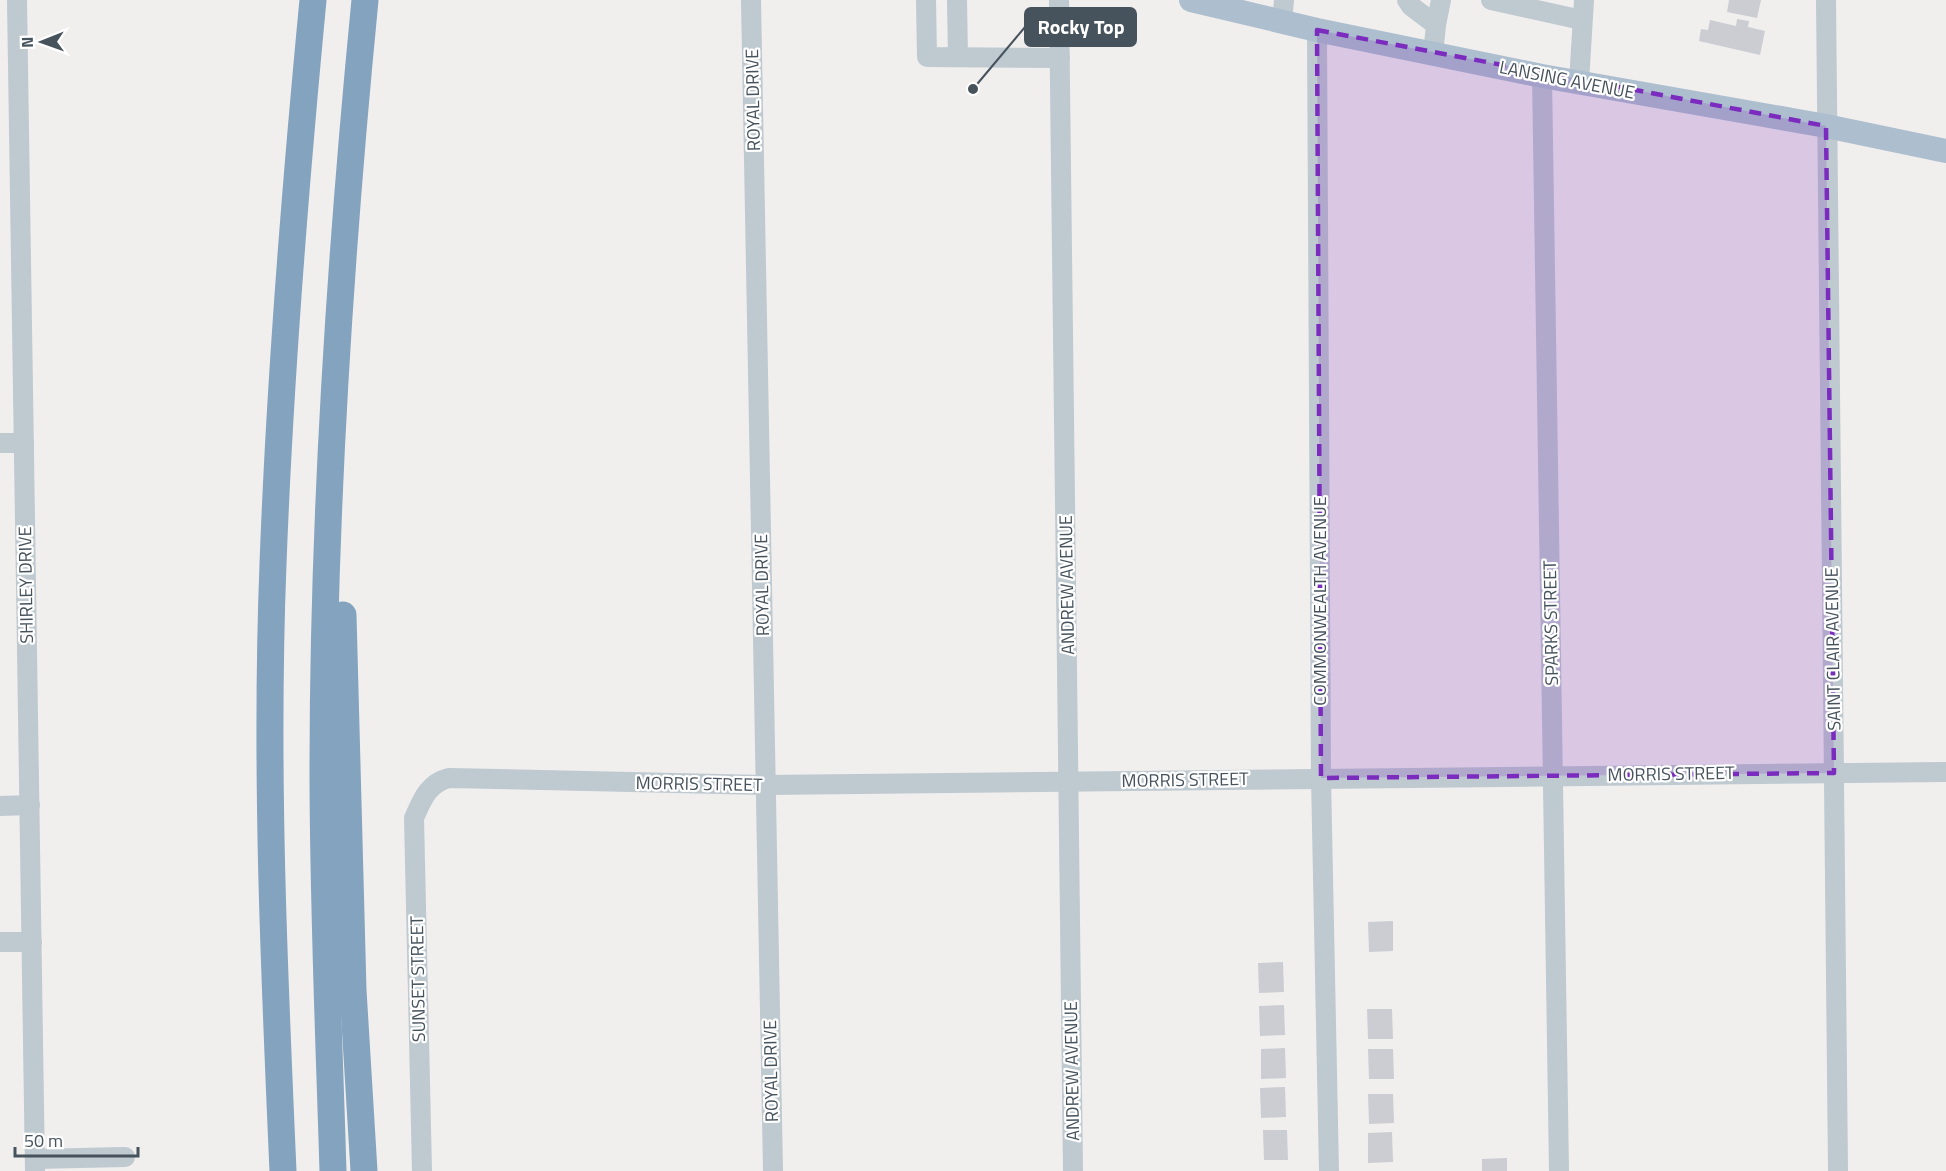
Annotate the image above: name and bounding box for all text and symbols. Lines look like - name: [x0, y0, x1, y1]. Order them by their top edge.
- callout: Rocky Top: [1025, 8, 1136, 46]
- text: Rocky Top: [1037, 11, 1125, 42]
- north arrow: [12, 12, 72, 72]
- text: N: [15, 37, 39, 48]
- street label: ROYAL DRIVE: [738, 49, 767, 151]
- street label: LANSING AVENUE: [1497, 53, 1637, 106]
- street label: COMMONWEALTH AVENUE: [1306, 496, 1333, 706]
- street label: ANDREW AVENUE: [1052, 515, 1081, 655]
- street label: SHIRLEY DRIVE: [11, 526, 40, 644]
- street label: ROYAL DRIVE: [747, 534, 776, 636]
- street label: SPARKS STREET: [1536, 560, 1565, 686]
- street label: SAINT CLAIR AVENUE: [1818, 567, 1847, 731]
- street label: MORRIS STREET: [1607, 759, 1735, 788]
- street label: MORRIS STREET: [1121, 765, 1249, 794]
- street label: MORRIS STREET: [635, 769, 763, 798]
- street label: SUNSET STREET: [403, 915, 432, 1042]
- street label: ANDREW AVENUE: [1057, 1001, 1086, 1141]
- street label: ROYAL DRIVE: [756, 1020, 785, 1122]
- scale bar: [15, 1120, 138, 1158]
- text: 50 m: [24, 1127, 63, 1154]

